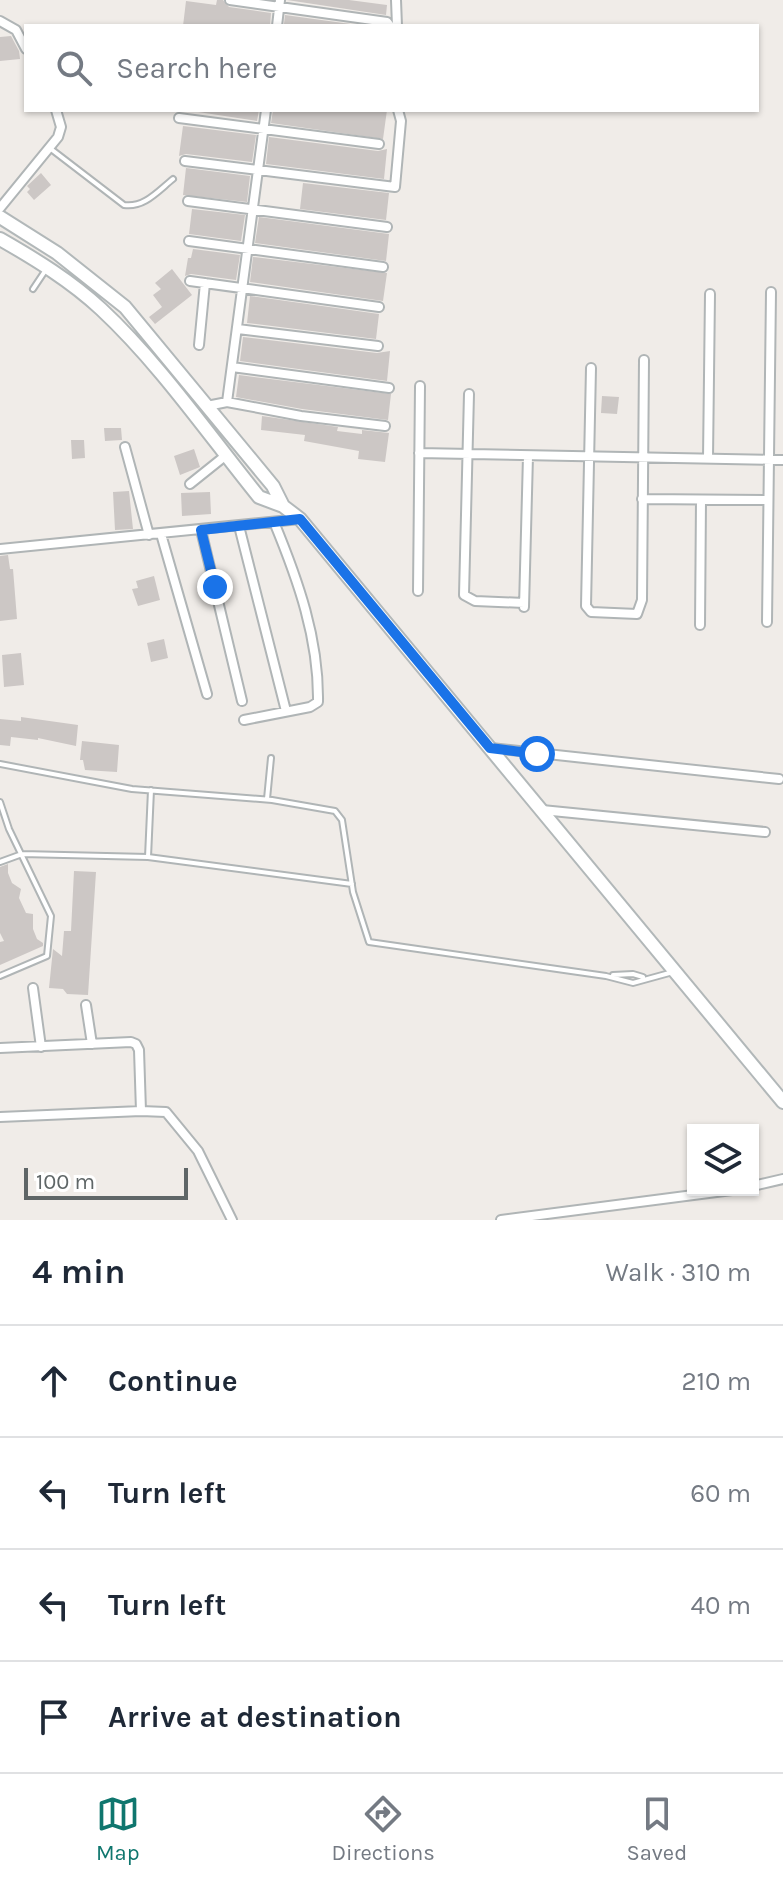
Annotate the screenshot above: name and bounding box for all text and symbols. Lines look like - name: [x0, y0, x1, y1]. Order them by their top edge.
- search box: [24, 24, 759, 112]
- icon: search: [52, 46, 96, 90]
- text: Search here: [116, 50, 277, 86]
- route end: [197, 569, 233, 605]
- route start: [519, 736, 555, 772]
- map controls: [687, 1124, 759, 1196]
- button: layers: [687, 1124, 759, 1196]
- scale bar: [24, 1164, 188, 1200]
- text: 100 m: [36, 1169, 95, 1195]
- text: 4 min: [32, 1252, 125, 1292]
- text: Walk · 310 m: [605, 1257, 751, 1288]
- icon: ahead: [32, 1359, 76, 1403]
- text: Continue: [108, 1363, 238, 1399]
- text: 210 m: [681, 1366, 751, 1397]
- icon: left: [32, 1471, 76, 1515]
- text: Turn left: [108, 1475, 226, 1511]
- text: 60 m: [690, 1478, 751, 1509]
- icon: left: [32, 1583, 76, 1627]
- text: Turn left: [108, 1587, 226, 1623]
- text: 40 m: [691, 1590, 751, 1621]
- icon: arrive: [32, 1695, 76, 1739]
- text: Arrive at destination: [108, 1699, 402, 1735]
- tab: Map: [96, 1792, 140, 1866]
- tab: Directions: [331, 1792, 435, 1866]
- tab: Saved: [626, 1792, 687, 1866]

